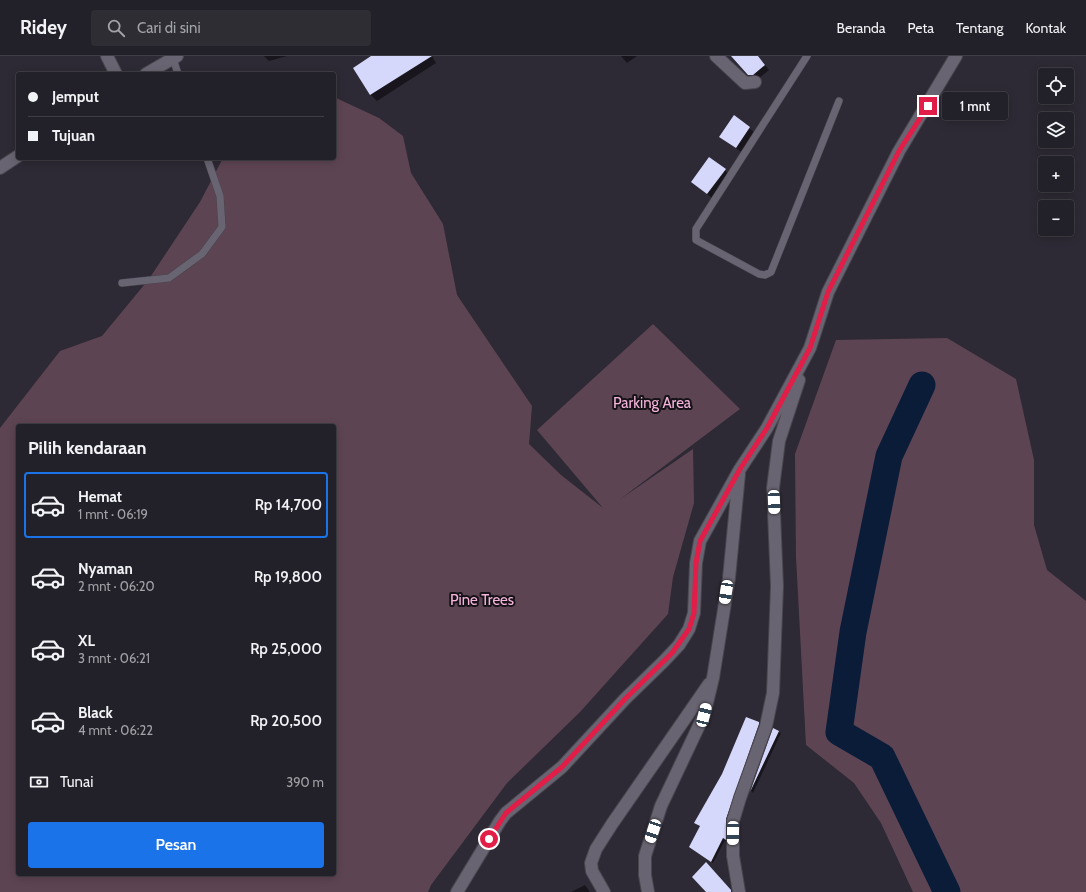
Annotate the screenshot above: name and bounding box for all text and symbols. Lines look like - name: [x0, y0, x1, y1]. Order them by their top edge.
- search box: [91, 10, 371, 46]
- text: Ridey: [20, 16, 67, 39]
- icon: search: [105, 17, 127, 39]
- text: Cari di sini: [137, 19, 201, 37]
- text: Beranda: [837, 19, 886, 37]
- text: Peta: [908, 19, 934, 37]
- text: Tentang: [956, 19, 1003, 37]
- text: Kontak: [1025, 19, 1066, 37]
- map controls: [1038, 68, 1074, 236]
- button: locate: [1038, 68, 1074, 104]
- text: Jemput: [52, 88, 99, 106]
- callout: 1 mnt: [942, 92, 1008, 120]
- route end: [919, 97, 937, 115]
- text: 1 mnt: [960, 98, 990, 114]
- button: layers: [1038, 112, 1074, 148]
- text: Tujuan: [52, 127, 95, 145]
- button: +: [1038, 156, 1074, 192]
- button: −: [1038, 200, 1074, 236]
- park label: Parking Area: [613, 394, 692, 412]
- text: Pilih kendaraan: [28, 437, 146, 459]
- icon: car: [30, 487, 66, 523]
- text: Hemat: [78, 488, 122, 506]
- car: [768, 490, 780, 514]
- text: Rp 14,700: [255, 496, 322, 514]
- text: 1 mnt · 06:19: [78, 506, 148, 522]
- icon: car: [30, 559, 66, 595]
- text: Nyaman: [78, 560, 133, 578]
- text: Rp 19,800: [254, 568, 322, 586]
- text: 2 mnt · 06:20: [78, 578, 155, 594]
- car: [718, 579, 734, 605]
- park label: Pine Trees: [450, 591, 514, 609]
- icon: car: [30, 631, 66, 667]
- text: XL: [78, 632, 95, 650]
- text: Rp 25,000: [250, 640, 322, 658]
- text: 3 mnt · 06:21: [78, 650, 150, 666]
- car: [695, 702, 713, 728]
- icon: car: [30, 703, 66, 739]
- text: Black: [78, 704, 113, 722]
- text: Rp 20,500: [250, 712, 322, 730]
- text: 4 mnt · 06:22: [78, 722, 153, 738]
- icon: cash: [28, 771, 50, 793]
- text: Tunai: [60, 773, 93, 791]
- text: 390 m: [286, 774, 324, 790]
- car: [644, 818, 662, 844]
- car: [727, 821, 739, 845]
- button: Pesan: [28, 822, 324, 868]
- route start: [480, 830, 498, 848]

